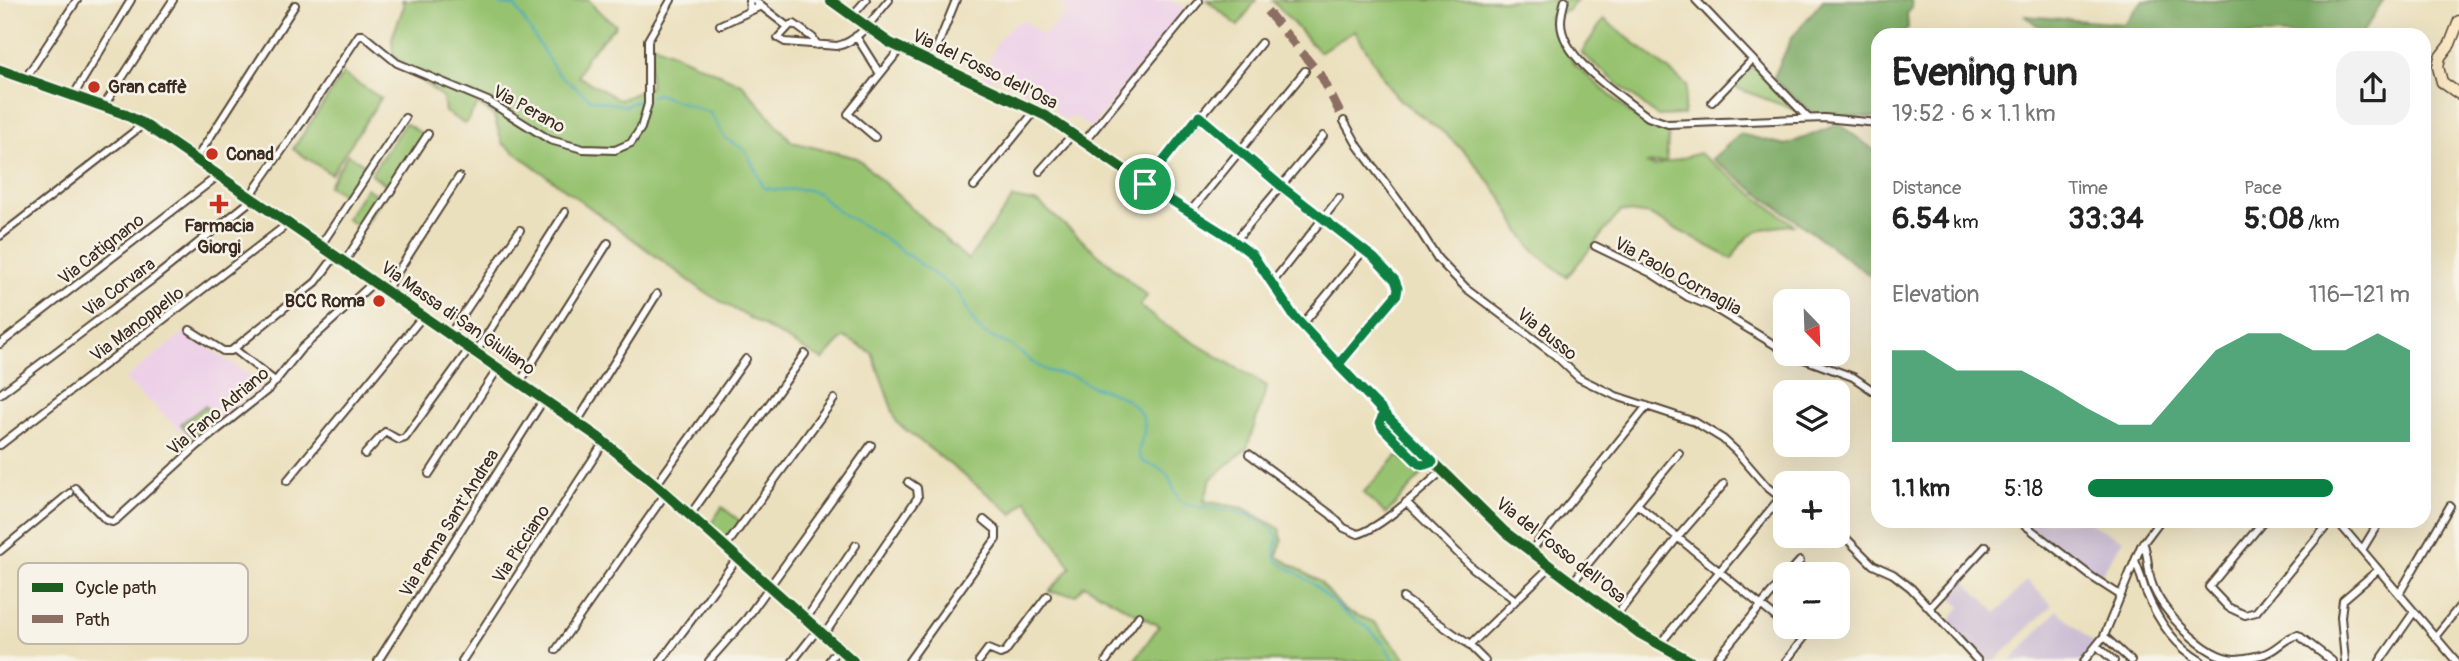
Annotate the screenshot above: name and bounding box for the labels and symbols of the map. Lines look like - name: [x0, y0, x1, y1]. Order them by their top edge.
- street label: Via del Fosso dell'Osa: [908, 24, 1061, 115]
- place label: Gran caffè: [108, 76, 188, 99]
- marker: Gran caffè: [86, 79, 102, 95]
- street label: Via Perano: [488, 80, 569, 139]
- place label: Conad: [226, 143, 274, 166]
- marker: Conad: [204, 146, 220, 162]
- pin: [1115, 154, 1175, 214]
- marker: Farmacia Giorgi: [211, 196, 227, 212]
- street label: Via Catignano: [54, 208, 149, 290]
- place label: Farmacia Giorgi: [184, 215, 254, 259]
- street label: Via Paolo Cornaglia: [1610, 232, 1745, 321]
- street label: Via Corvara: [79, 253, 160, 322]
- street label: Via Massa di San Giuliano: [376, 256, 540, 381]
- street label: Via Manoppello: [86, 281, 189, 367]
- north arrow: [1773, 289, 1850, 366]
- place label: BCC Roma: [285, 290, 366, 313]
- marker: BCC Roma: [371, 293, 387, 309]
- street label: Via Busso: [1512, 303, 1582, 366]
- street label: Via Fano Adriano: [163, 362, 274, 461]
- street label: Via Penna Sant'Andrea: [394, 445, 504, 602]
- street label: Via del Fosso dell'Osa: [1491, 492, 1631, 609]
- street label: Via Picciano: [488, 500, 555, 588]
- legend: [18, 563, 248, 644]
- text: Cycle path: [75, 576, 156, 600]
- text: Path: [75, 608, 110, 632]

